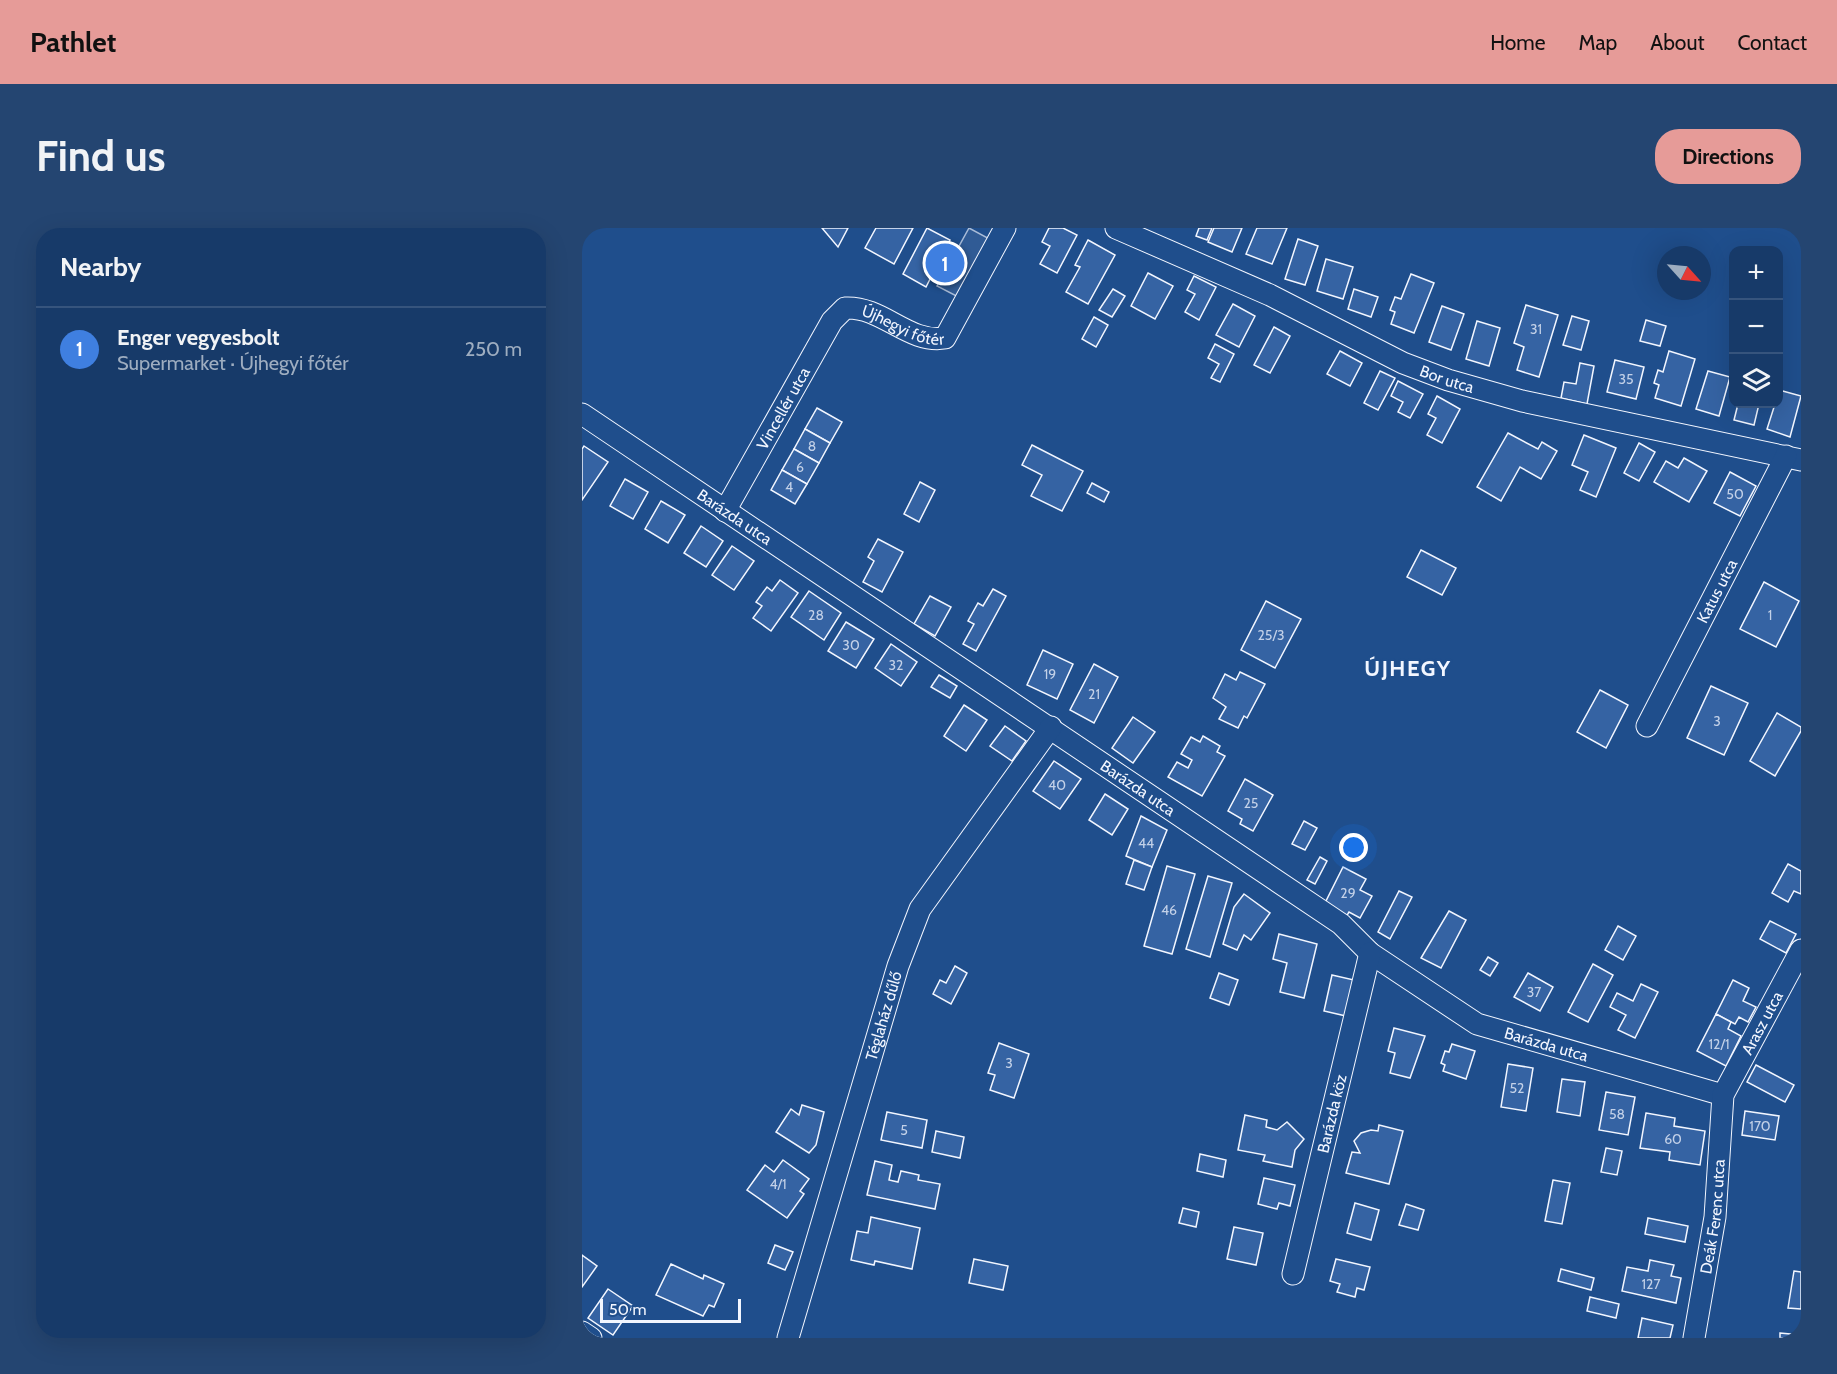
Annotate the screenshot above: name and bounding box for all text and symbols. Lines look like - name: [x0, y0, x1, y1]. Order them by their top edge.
- text: Pathlet: [30, 25, 116, 59]
- text: Home: [1490, 30, 1546, 55]
- text: Map: [1579, 30, 1617, 55]
- text: About: [1650, 30, 1704, 55]
- text: Contact: [1737, 30, 1807, 55]
- button: Directions: [1655, 129, 1801, 184]
- text: Find us: [36, 130, 165, 182]
- pin: 1: [926, 240, 964, 285]
- north arrow: [1657, 246, 1711, 300]
- map controls: [1729, 246, 1783, 408]
- button: +: [1729, 246, 1783, 300]
- text: Nearby: [60, 251, 141, 283]
- button: −: [1729, 300, 1783, 354]
- street label: Újhegyi főtér: [860, 301, 946, 349]
- house number: 31: [1530, 320, 1542, 338]
- text: Enger vegyesbolt: [117, 324, 280, 351]
- text: 1: [76, 337, 83, 361]
- text: 250 m: [465, 337, 522, 361]
- text: Supermarket · Újhegyi főtér: [117, 351, 349, 375]
- button: layers: [1729, 354, 1783, 408]
- street label: Bor utca: [1417, 361, 1476, 397]
- street label: Vincellér utca: [753, 364, 814, 453]
- house number: 35: [1618, 370, 1634, 388]
- house number: 8: [808, 437, 816, 455]
- house number: 6: [796, 458, 804, 476]
- house number: 4: [785, 478, 793, 496]
- street label: Barázda utca: [693, 485, 776, 549]
- house number: 50: [1726, 485, 1744, 503]
- street label: Katus utca: [1693, 556, 1741, 626]
- house number: 28: [808, 606, 824, 624]
- house number: 1: [1768, 606, 1772, 624]
- house number: 25/3: [1257, 626, 1285, 644]
- house number: 30: [842, 636, 860, 654]
- district label: ÚJHEGY: [1364, 655, 1452, 682]
- house number: 32: [889, 656, 903, 674]
- house number: 19: [1044, 665, 1056, 683]
- house number: 21: [1088, 685, 1100, 703]
- house number: 3: [1713, 712, 1721, 730]
- street label: Barázda utca: [1097, 756, 1179, 820]
- house number: 40: [1048, 776, 1066, 794]
- house number: 25: [1244, 794, 1258, 812]
- your location: [1339, 833, 1368, 862]
- house number: 44: [1138, 834, 1154, 852]
- house number: 29: [1340, 884, 1356, 902]
- house number: 46: [1161, 901, 1177, 919]
- street label: Téglaház dűlő: [862, 969, 906, 1063]
- house number: 37: [1527, 983, 1541, 1001]
- street label: Arasz utca: [1738, 988, 1787, 1058]
- street label: Barázda utca: [1502, 1023, 1590, 1066]
- house number: 12/1: [1709, 1035, 1730, 1053]
- house number: 3: [1005, 1054, 1013, 1072]
- street label: Barázda köz: [1313, 1072, 1351, 1155]
- house number: 52: [1510, 1079, 1524, 1097]
- house number: 58: [1609, 1105, 1625, 1123]
- house number: 170: [1749, 1117, 1771, 1135]
- house number: 5: [900, 1121, 908, 1139]
- house number: 60: [1664, 1130, 1682, 1148]
- street label: Deák Ferenc utca: [1696, 1158, 1729, 1275]
- house number: 4/1: [769, 1175, 787, 1193]
- house number: 127: [1642, 1275, 1660, 1293]
- scale bar: [600, 1296, 741, 1324]
- text: 50 m: [609, 1300, 646, 1319]

